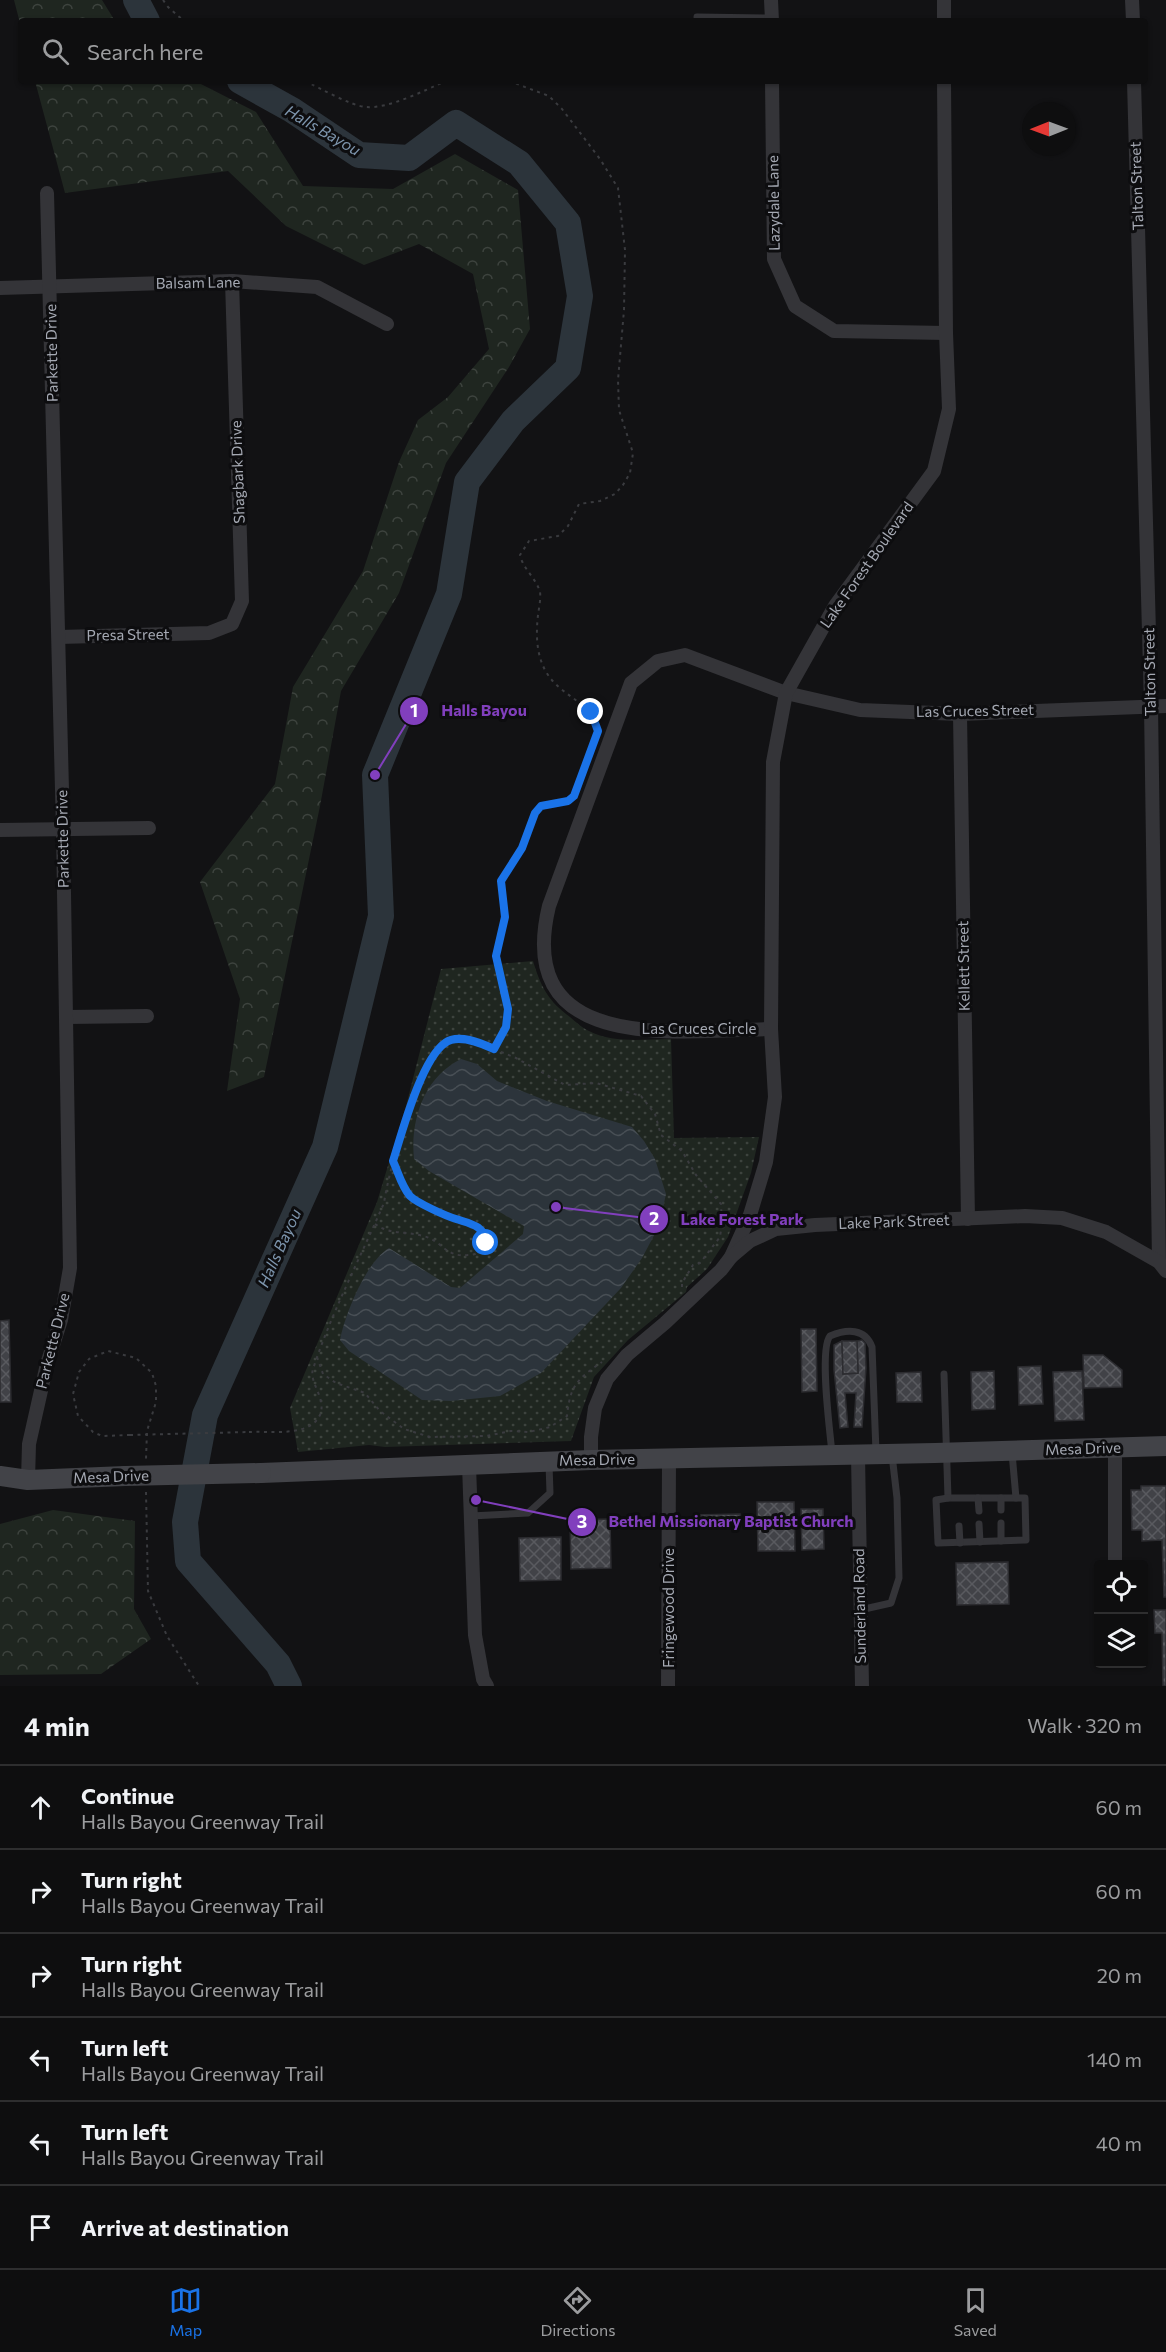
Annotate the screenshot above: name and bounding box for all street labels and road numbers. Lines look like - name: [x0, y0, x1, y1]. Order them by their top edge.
- street label: Talton Street: [1125, 141, 1147, 231]
- street label: Lazydale Lane: [763, 155, 783, 251]
- street label: Balsam Lane: [155, 272, 241, 292]
- street label: Parkette Drive: [41, 304, 61, 402]
- street label: Shagbark Drive: [226, 420, 248, 524]
- street label: Lake Forest Boulevard: [816, 498, 917, 631]
- street label: Presa Street: [86, 624, 170, 644]
- street label: Talton Street: [1139, 627, 1159, 717]
- street label: Las Cruces Street: [916, 700, 1034, 720]
- street label: Parkette Drive: [52, 790, 72, 888]
- street label: Kellett Street: [953, 921, 973, 1011]
- street label: Las Cruces Circle: [642, 1019, 756, 1037]
- street label: Lake Park Street: [838, 1210, 950, 1232]
- street label: Parkette Drive: [31, 1291, 73, 1391]
- street label: Mesa Drive: [1045, 1438, 1121, 1458]
- street label: Mesa Drive: [559, 1449, 635, 1469]
- street label: Mesa Drive: [73, 1466, 149, 1486]
- street label: Fringewood Drive: [659, 1548, 677, 1668]
- street label: Sunderland Road: [849, 1548, 869, 1664]

